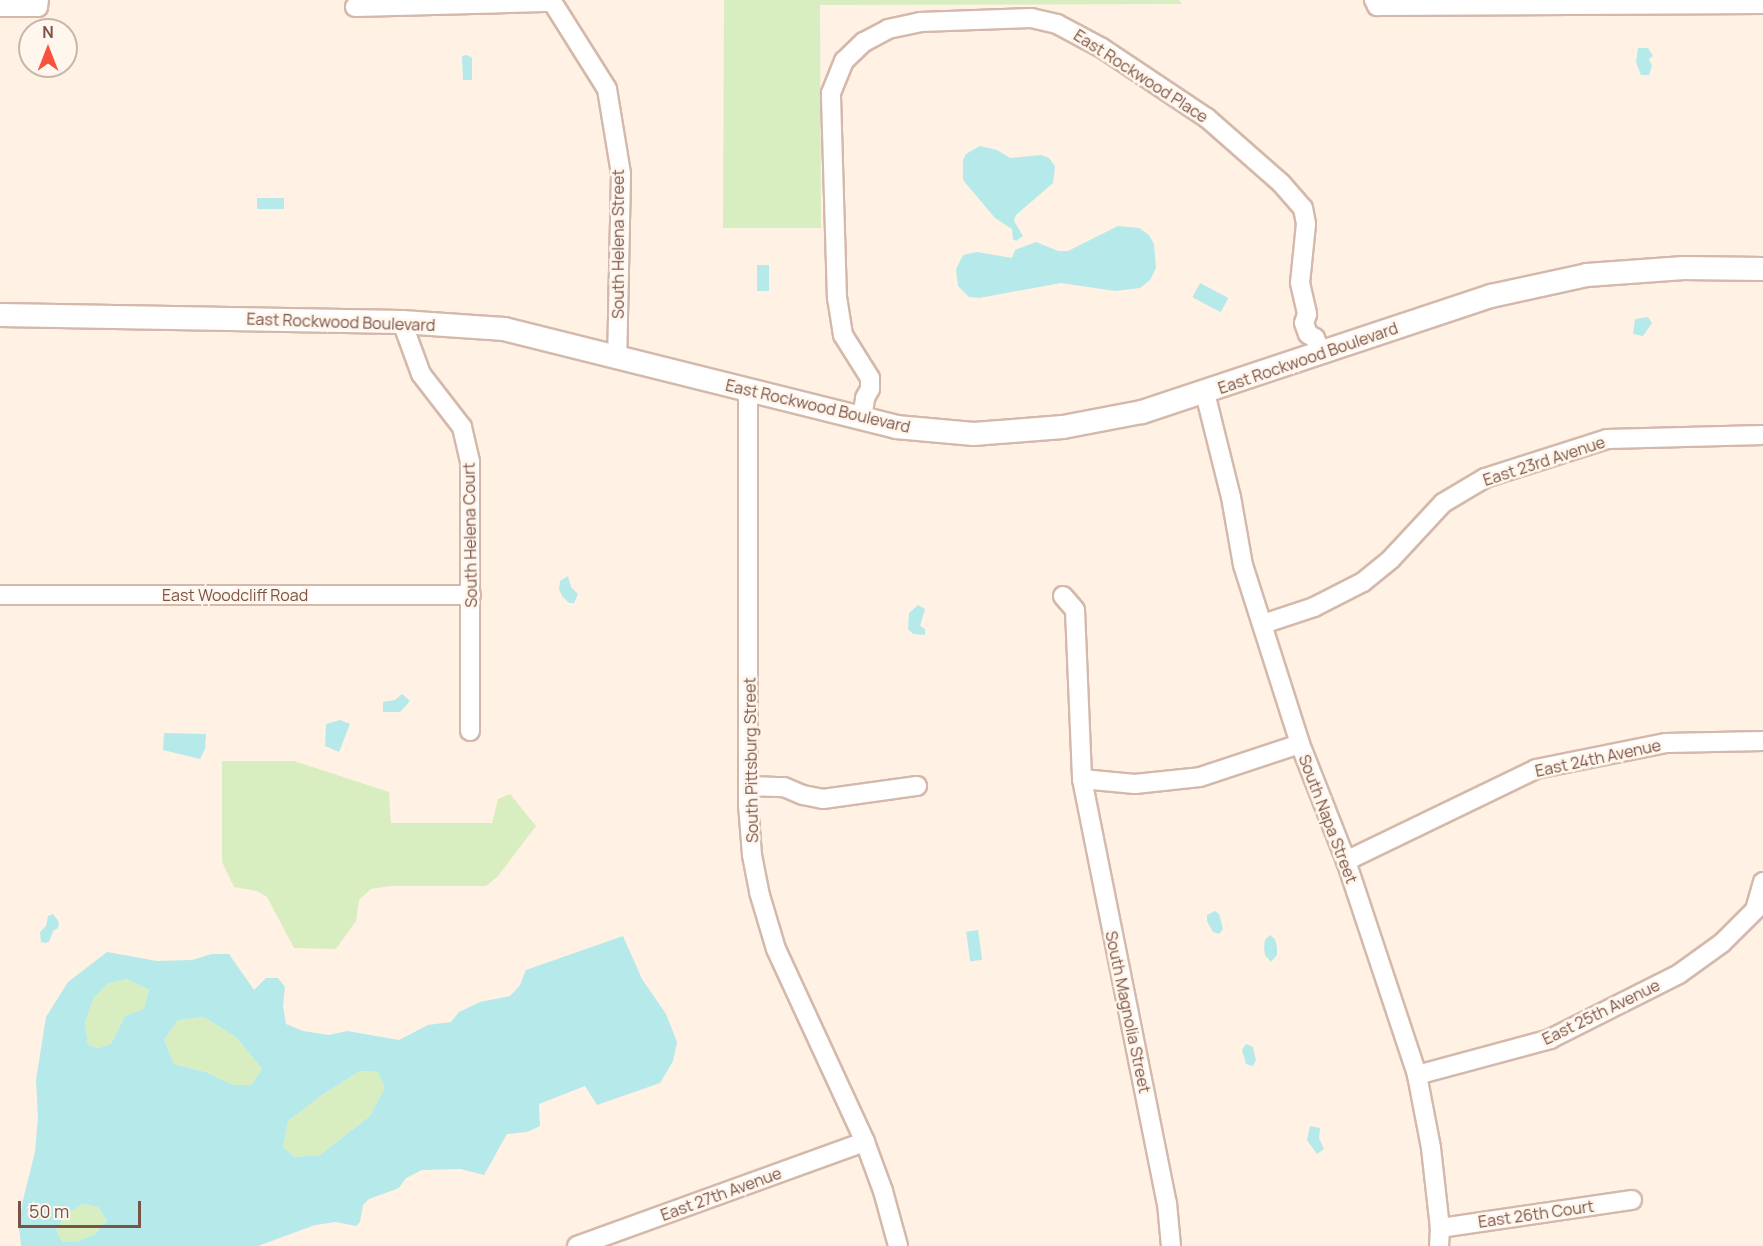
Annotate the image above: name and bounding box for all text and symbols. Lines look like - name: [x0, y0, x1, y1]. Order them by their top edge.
- north arrow: [18, 18, 78, 78]
- text: N: [42, 21, 54, 43]
- street label: East Rockwood Place: [1070, 25, 1212, 127]
- street label: South Helena Street: [608, 169, 628, 319]
- street label: East Rockwood Boulevard: [246, 309, 436, 335]
- street label: East Rockwood Boulevard: [1215, 318, 1401, 398]
- street label: East Rockwood Boulevard: [724, 375, 912, 437]
- street label: East 23rd Avenue: [1481, 432, 1607, 490]
- street label: South Helena Court: [459, 462, 481, 608]
- street label: East Woodcliff Road: [162, 585, 308, 605]
- street label: South Pittsburg Street: [740, 677, 762, 843]
- street label: East 24th Avenue: [1533, 735, 1663, 781]
- street label: South Napa Street: [1295, 752, 1361, 886]
- street label: South Magnolia Street: [1101, 929, 1155, 1095]
- street label: East 25th Avenue: [1539, 975, 1663, 1049]
- street label: East 27th Avenue: [658, 1163, 784, 1225]
- scale bar: [21, 1189, 144, 1227]
- street label: East 26th Court: [1477, 1196, 1595, 1232]
- text: 50 m: [29, 1199, 69, 1223]

